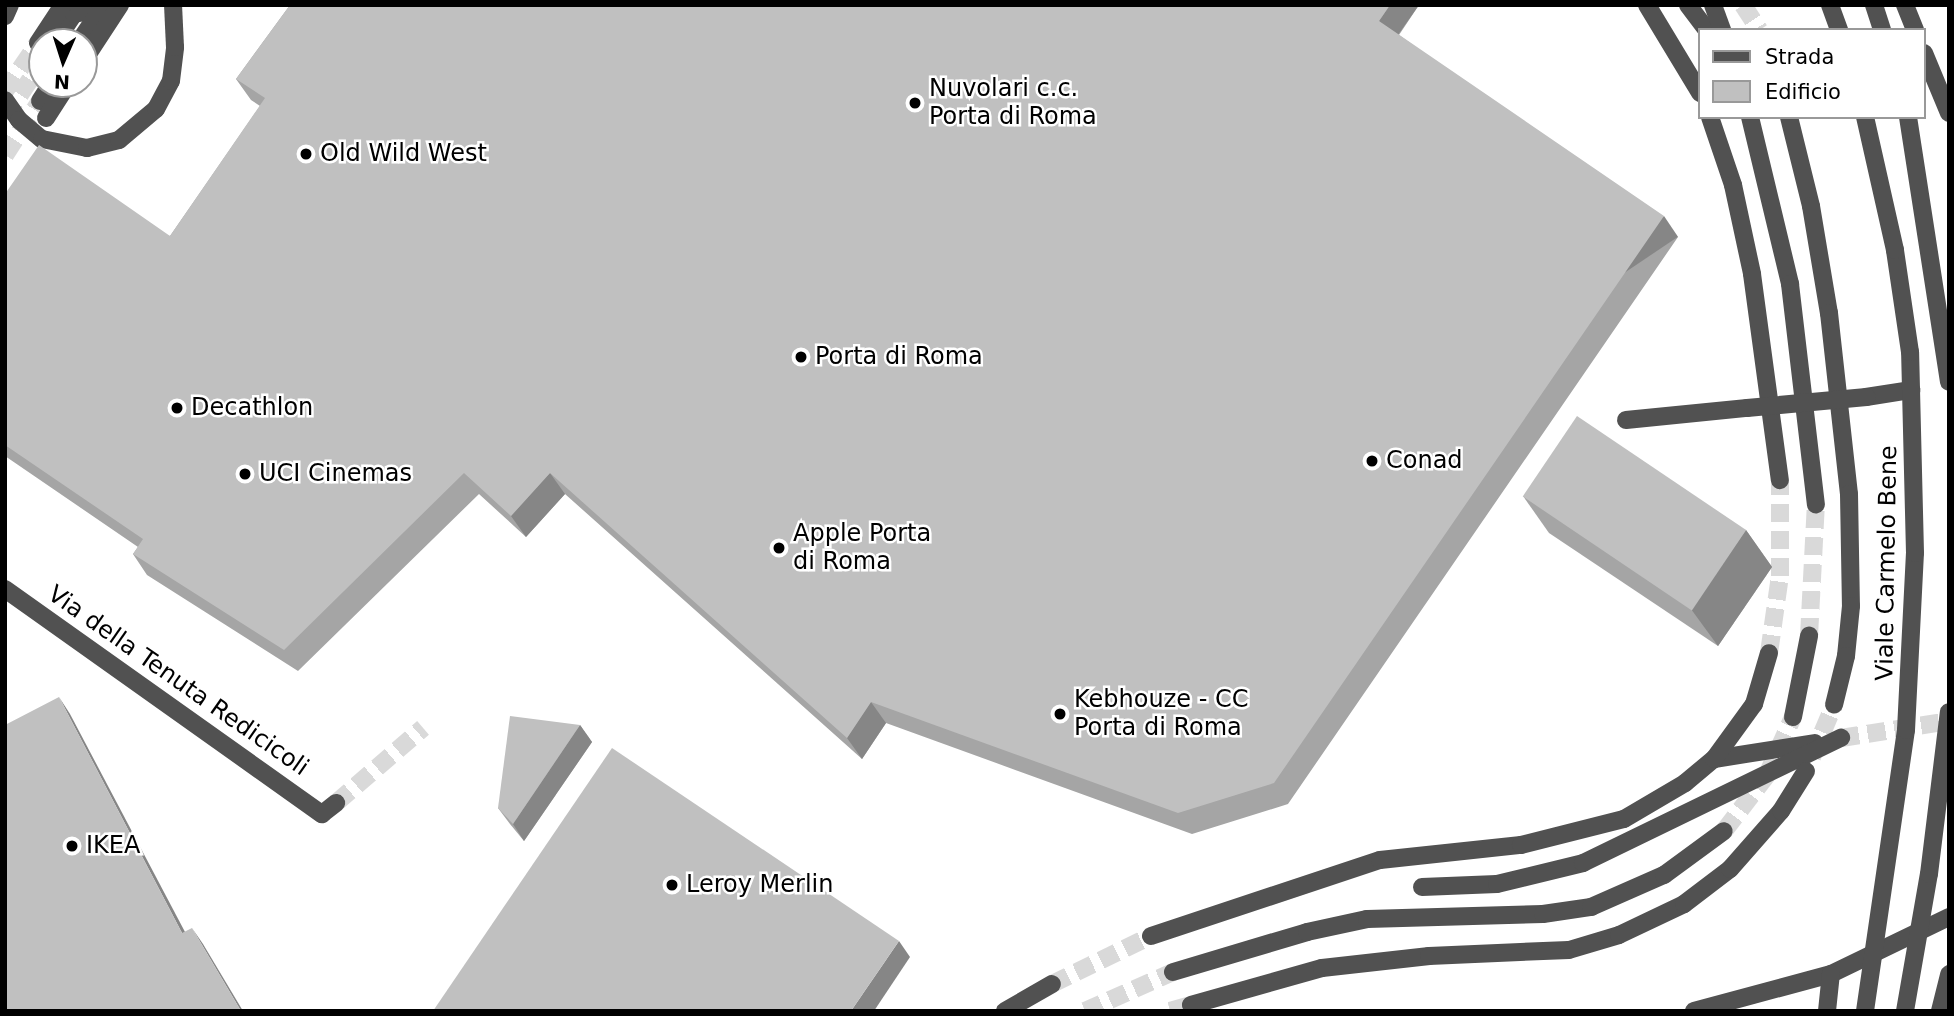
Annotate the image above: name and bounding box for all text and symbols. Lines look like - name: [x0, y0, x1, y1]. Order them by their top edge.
- north arrow: [28, 28, 98, 98]
- legend: [1699, 28, 1926, 119]
- text: Strada: [1765, 45, 1834, 69]
- text: N: [53, 71, 71, 93]
- place label: Nuvolari c.c. Porta di Roma: [929, 75, 1097, 131]
- text: Edificio: [1765, 80, 1841, 104]
- marker: Nuvolari c.c. Porta di Roma: [907, 95, 923, 111]
- place label: Old Wild West: [320, 140, 487, 168]
- marker: Old Wild West: [298, 146, 314, 162]
- place label: Porta di Roma: [815, 343, 983, 371]
- marker: Porta di Roma: [793, 349, 809, 365]
- place label: Decathlon: [191, 394, 313, 422]
- marker: Decathlon: [169, 400, 185, 416]
- street label: Viale Carmelo Bene: [1871, 445, 1903, 681]
- place label: Conad: [1386, 447, 1463, 475]
- marker: Conad: [1364, 453, 1380, 469]
- place label: UCI Cinemas: [259, 460, 412, 488]
- marker: UCI Cinemas: [237, 466, 253, 482]
- place label: Apple Porta di Roma: [793, 520, 931, 576]
- marker: Apple Porta di Roma: [771, 540, 787, 556]
- street label: Via della Tenuta Redicicoli: [42, 580, 314, 782]
- place label: Kebhouze - CC Porta di Roma: [1074, 686, 1248, 742]
- marker: Kebhouze - CC Porta di Roma: [1052, 706, 1068, 722]
- place label: IKEA: [86, 832, 140, 860]
- marker: IKEA: [64, 838, 80, 854]
- place label: Leroy Merlin: [686, 871, 833, 899]
- marker: Leroy Merlin: [664, 877, 680, 893]

